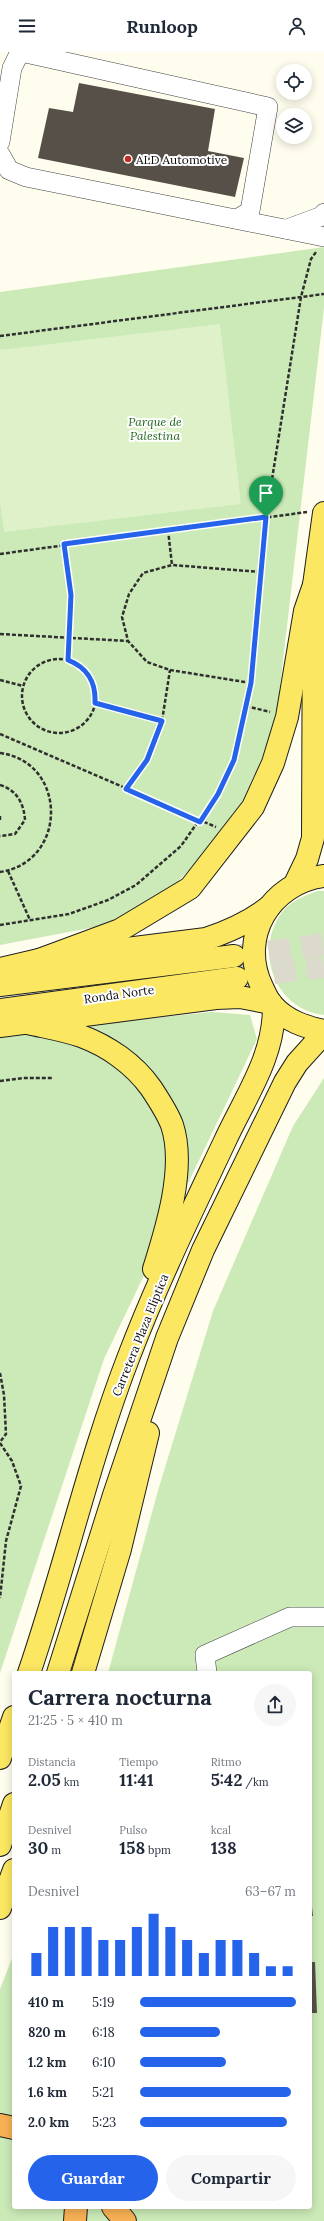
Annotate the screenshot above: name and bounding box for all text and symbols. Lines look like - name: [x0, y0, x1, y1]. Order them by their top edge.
- icon: menu: [16, 15, 38, 37]
- text: Runloop: [126, 15, 198, 38]
- icon: person: [286, 15, 308, 37]
- map controls: [276, 64, 312, 144]
- button: locate: [276, 64, 312, 100]
- button: layers: [276, 108, 312, 144]
- place label: ALD Automotive: [135, 152, 228, 167]
- marker: ALD Automotive: [123, 154, 133, 164]
- park label: Parque de Palestina: [128, 414, 182, 443]
- pin: [249, 476, 283, 517]
- icon: arrive: [255, 482, 277, 504]
- street label: Ronda Norte: [83, 982, 156, 1006]
- street label: Carretera Plaza Elíptica: [109, 1272, 171, 1398]
- text: Carrera nocturna: [28, 1683, 212, 1711]
- button: share: [254, 1684, 296, 1726]
- text: 21:25 · 5 × 410 m: [28, 1712, 123, 1729]
- text: Distancia: [28, 1755, 76, 1769]
- text: Tiempo: [119, 1755, 158, 1769]
- text: Ritmo: [211, 1755, 241, 1769]
- text: 2.05: [28, 1769, 61, 1791]
- text: 11:41: [119, 1769, 154, 1791]
- text: 5:42: [211, 1769, 242, 1791]
- text: km: [61, 1775, 79, 1789]
- text: /km: [242, 1775, 269, 1789]
- text: Desnivel: [28, 1823, 71, 1837]
- text: Pulso: [119, 1823, 147, 1837]
- text: kcal: [211, 1823, 231, 1837]
- text: 30: [28, 1837, 48, 1859]
- text: 158: [119, 1837, 145, 1859]
- text: 138: [211, 1837, 237, 1859]
- text: m: [48, 1843, 61, 1857]
- text: bpm: [145, 1843, 171, 1857]
- text: Desnivel: [28, 1883, 79, 1900]
- text: 63–67 m: [245, 1883, 296, 1900]
- text: 410 m: [28, 1994, 64, 2011]
- text: 5:19: [92, 1994, 115, 2011]
- text: 820 m: [28, 2024, 66, 2041]
- text: 6:18: [92, 2024, 115, 2041]
- text: 1.2 km: [28, 2054, 66, 2071]
- text: 6:10: [92, 2054, 116, 2071]
- text: 1.6 km: [28, 2084, 67, 2101]
- text: 5:21: [92, 2084, 114, 2101]
- text: 2.0 km: [28, 2114, 69, 2131]
- text: 5:23: [92, 2114, 116, 2131]
- button: Guardar: [28, 2155, 158, 2201]
- button: Compartir: [166, 2155, 296, 2201]

